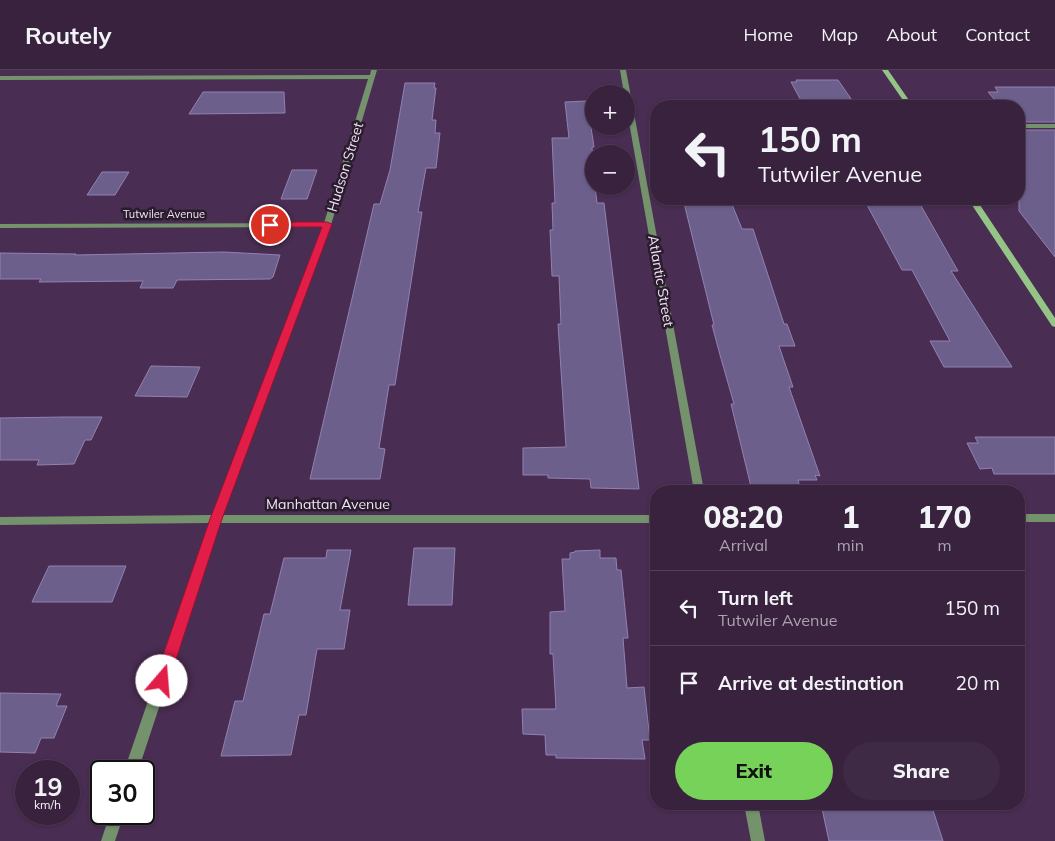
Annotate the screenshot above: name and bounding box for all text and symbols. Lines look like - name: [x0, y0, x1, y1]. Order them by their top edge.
- text: Routely: [25, 20, 111, 50]
- text: Home: [743, 23, 793, 46]
- text: Map: [821, 23, 858, 46]
- text: About: [886, 23, 937, 46]
- text: Contact: [965, 23, 1030, 46]
- map controls: [585, 85, 635, 195]
- button: +: [585, 85, 635, 135]
- text: 150 m: [758, 117, 862, 161]
- street label: Hudson Street: [323, 120, 367, 214]
- icon: left: [675, 120, 740, 185]
- button: −: [585, 145, 635, 195]
- text: Tutwiler Avenue: [758, 160, 922, 188]
- pin: [249, 204, 291, 246]
- street label: Tutwiler Avenue: [123, 207, 205, 221]
- icon: arrive: [256, 211, 284, 239]
- street label: Atlantic Street: [644, 234, 678, 328]
- street label: Manhattan Avenue: [266, 495, 390, 513]
- text: 08:20: [703, 498, 783, 536]
- text: 1: [841, 498, 859, 536]
- text: 170: [918, 498, 972, 536]
- text: Arrival: [719, 535, 768, 555]
- text: min: [837, 535, 864, 555]
- text: m: [937, 535, 952, 555]
- text: Turn left: [718, 586, 793, 610]
- icon: left: [675, 594, 703, 622]
- text: 150 m: [944, 596, 1000, 620]
- text: Tutwiler Avenue: [718, 610, 837, 630]
- position arrow: [135, 654, 187, 706]
- icon: arrive: [675, 669, 703, 697]
- text: Arrive at destination: [718, 671, 904, 695]
- text: 20 m: [956, 671, 1000, 695]
- button: Exit: [675, 742, 833, 800]
- button: Share: [843, 742, 1000, 800]
- speed limit sign: 30: [90, 760, 155, 825]
- text: 19: [32, 771, 63, 802]
- text: km/h: [34, 797, 61, 812]

